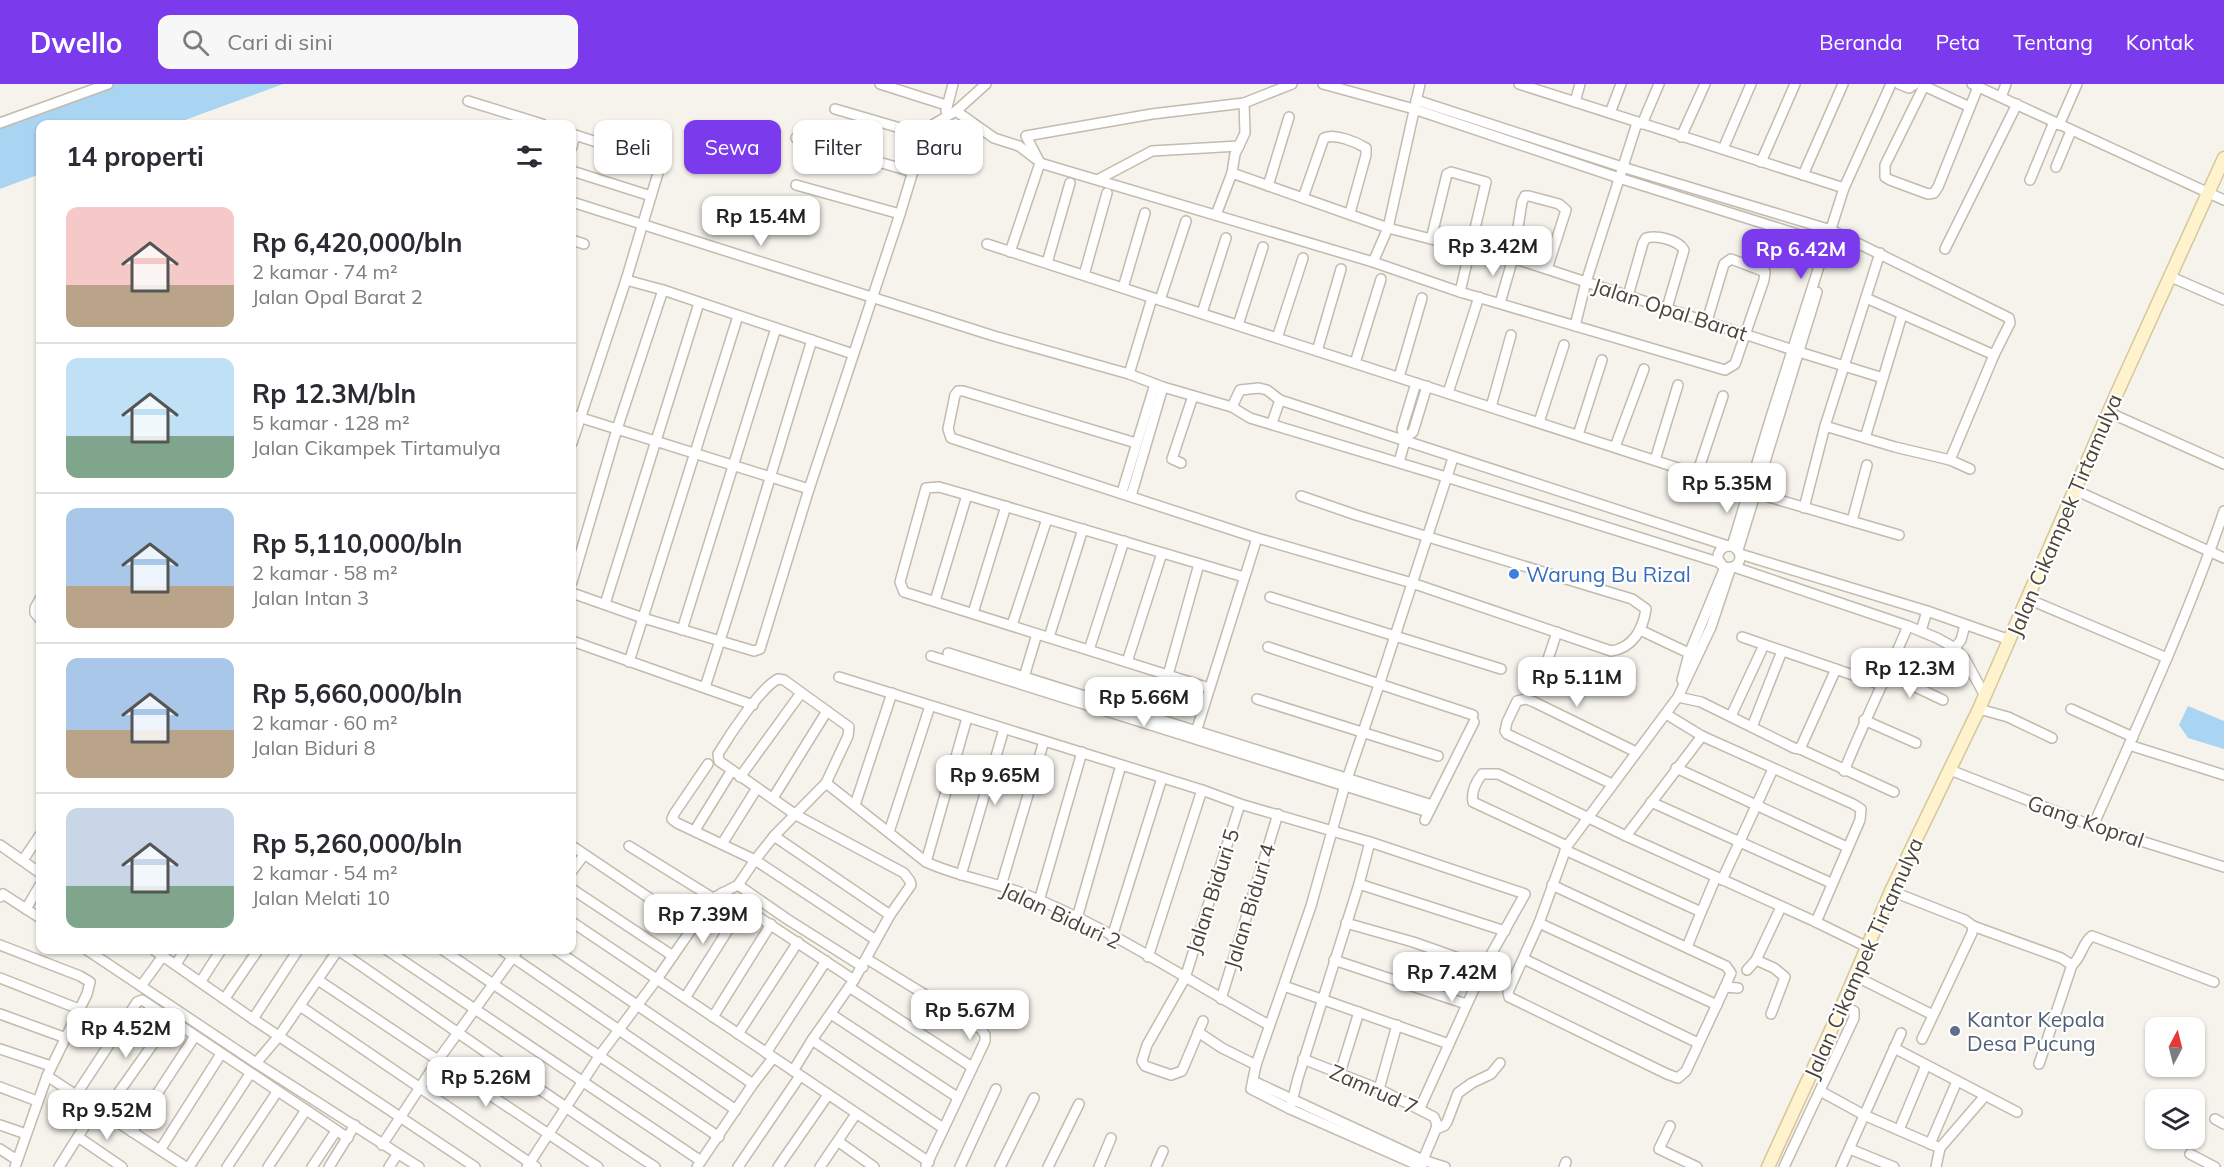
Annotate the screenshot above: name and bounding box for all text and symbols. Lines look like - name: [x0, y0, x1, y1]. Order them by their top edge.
- search box: [158, 15, 578, 69]
- text: Dwello: [30, 25, 122, 60]
- icon: search: [179, 26, 212, 59]
- text: Cari di sini: [227, 28, 333, 56]
- text: Beranda: [1819, 29, 1903, 55]
- text: Peta: [1936, 29, 1980, 55]
- text: Tentang: [2013, 29, 2093, 55]
- text: Kontak: [2126, 29, 2194, 55]
- chip: Beli: [594, 120, 672, 174]
- chip: Sewa: [684, 120, 781, 174]
- chip: Filter: [793, 120, 883, 174]
- chip: Baru: [895, 120, 983, 174]
- text: 14 properti: [66, 140, 204, 173]
- icon: filters: [513, 140, 546, 173]
- pin: Rp 15.4M: [699, 196, 823, 247]
- text: Rp 15.4M: [716, 203, 806, 228]
- text: Rp 6,420,000/bln: [252, 226, 462, 259]
- pin: Rp 3.42M: [1431, 226, 1555, 277]
- pin: Rp 6.42M: [1739, 229, 1863, 280]
- icon: home: [114, 231, 186, 303]
- text: Rp 3.42M: [1448, 233, 1538, 258]
- text: Rp 6.42M: [1756, 236, 1846, 261]
- text: 2 kamar · 74 m²: [252, 259, 398, 284]
- street label: Jalan Opal Barat: [1589, 272, 1751, 346]
- text: Jalan Opal Barat 2: [252, 284, 423, 309]
- text: Rp 12.3M/bln: [252, 377, 416, 410]
- icon: home: [114, 382, 186, 454]
- street label: Jalan Cikampek Tirtamulya: [2001, 390, 2127, 640]
- text: 5 kamar · 128 m²: [252, 410, 410, 435]
- text: Jalan Cikampek Tirtamulya: [252, 435, 501, 460]
- pin: Rp 5.35M: [1665, 463, 1789, 514]
- text: Rp 5.35M: [1682, 470, 1772, 495]
- text: Rp 5,110,000/bln: [252, 527, 462, 560]
- icon: home: [114, 532, 186, 604]
- text: 2 kamar · 58 m²: [252, 560, 398, 585]
- place label: Warung Bu Rizal: [1526, 561, 1691, 587]
- marker: Warung Bu Rizal: [1507, 567, 1521, 581]
- text: Jalan Intan 3: [252, 585, 369, 610]
- pin: Rp 12.3M: [1848, 648, 1972, 699]
- text: Rp 12.3M: [1865, 655, 1955, 680]
- pin: Rp 5.11M: [1515, 657, 1639, 708]
- text: Rp 5.11M: [1532, 664, 1622, 689]
- text: Rp 5,660,000/bln: [252, 677, 462, 710]
- pin: Rp 5.66M: [1082, 677, 1206, 728]
- icon: home: [114, 682, 186, 754]
- text: Rp 5.66M: [1099, 684, 1189, 709]
- text: 2 kamar · 60 m²: [252, 710, 398, 735]
- text: Jalan Biduri 8: [252, 735, 375, 760]
- pin: Rp 9.65M: [933, 755, 1057, 806]
- text: Rp 9.65M: [950, 762, 1040, 787]
- street label: Gang Kopral: [2024, 789, 2148, 853]
- street label: Jalan Biduri 5: [1180, 825, 1244, 957]
- text: Rp 5,260,000/bln: [252, 827, 462, 860]
- icon: home: [114, 832, 186, 904]
- street label: Jalan Cikampek Tirtamulya: [1798, 833, 1928, 1083]
- street label: Jalan Biduri 4: [1218, 840, 1280, 972]
- text: 2 kamar · 54 m²: [252, 860, 398, 885]
- street label: Jalan Biduri 2: [997, 876, 1125, 954]
- text: Jalan Melati 10: [252, 885, 390, 910]
- pin: Rp 7.39M: [641, 894, 765, 945]
- text: Rp 7.39M: [658, 901, 748, 926]
- pin: Rp 7.42M: [1390, 952, 1514, 1003]
- text: Rp 7.42M: [1407, 959, 1497, 984]
- pin: Rp 5.67M: [908, 990, 1032, 1041]
- text: Rp 5.67M: [925, 997, 1015, 1022]
- place label: Kantor Kepala Desa Pucung: [1967, 1006, 2105, 1056]
- pin: Rp 4.52M: [64, 1008, 188, 1059]
- text: Rp 4.52M: [81, 1015, 171, 1040]
- north arrow: [2145, 1017, 2205, 1077]
- map controls: [2145, 1017, 2205, 1149]
- marker: Kantor Kepala Desa Pucung: [1948, 1024, 1962, 1038]
- pin: Rp 5.26M: [424, 1057, 548, 1108]
- street label: Zamrud 7: [1326, 1058, 1422, 1120]
- text: Rp 5.26M: [441, 1064, 531, 1089]
- button: layers: [2145, 1089, 2205, 1149]
- pin: Rp 9.52M: [45, 1090, 169, 1141]
- text: Rp 9.52M: [62, 1097, 152, 1122]

